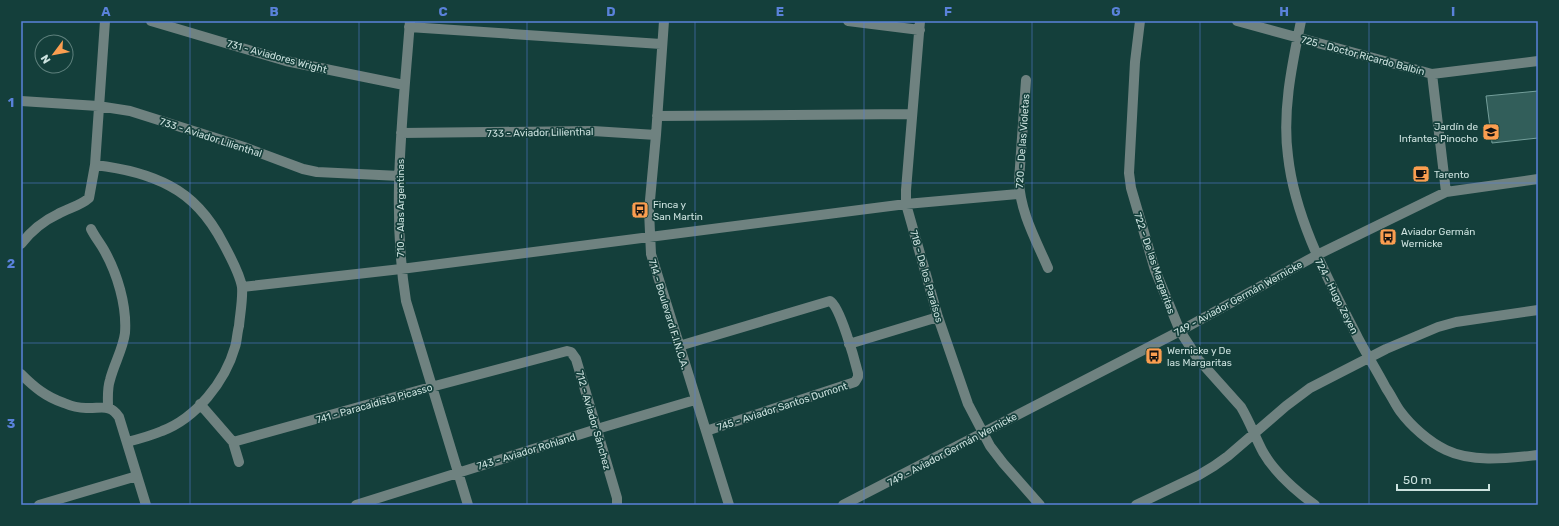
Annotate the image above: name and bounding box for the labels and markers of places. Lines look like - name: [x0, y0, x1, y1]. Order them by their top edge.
- place label: Jardín de Infantes Pinocho: [1399, 121, 1478, 145]
- school or university icon: Jardín de Infantes Pinocho: [1481, 122, 1501, 142]
- cafe icon: Tarento: [1411, 164, 1431, 184]
- place label: Tarento: [1434, 169, 1470, 181]
- place label: Finca y San Martin: [653, 199, 703, 223]
- bus stop icon: Finca y San Martin: [630, 200, 650, 220]
- place label: Aviador Germán Wernicke: [1401, 226, 1475, 250]
- bus stop icon: Aviador Germán Wernicke: [1378, 227, 1398, 247]
- place label: Wernicke y De las Margaritas: [1167, 345, 1232, 369]
- bus stop icon: Wernicke y De las Margaritas: [1144, 346, 1164, 366]

